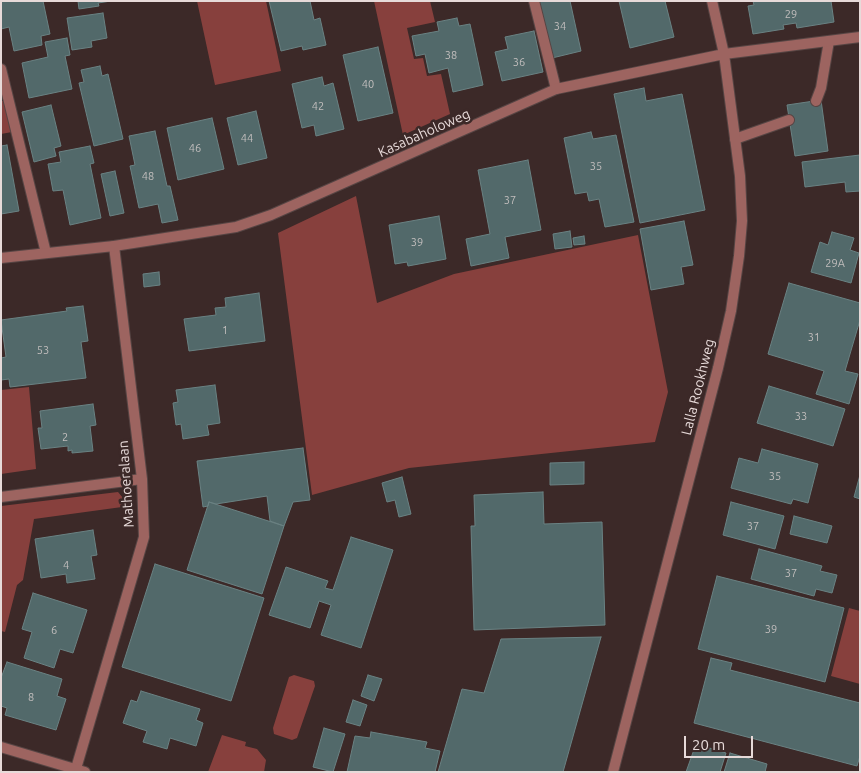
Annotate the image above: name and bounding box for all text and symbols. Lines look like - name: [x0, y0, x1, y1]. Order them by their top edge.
- house number: 29: [785, 7, 797, 21]
- house number: 34: [554, 19, 566, 33]
- house number: 38: [445, 48, 457, 62]
- house number: 36: [513, 55, 525, 69]
- house number: 40: [362, 77, 374, 91]
- house number: 42: [312, 99, 324, 113]
- street label: Kasabaholoweg: [375, 105, 473, 161]
- house number: 44: [241, 131, 253, 145]
- house number: 46: [189, 141, 201, 155]
- house number: 35: [590, 159, 602, 173]
- house number: 48: [142, 169, 154, 183]
- house number: 37: [504, 193, 516, 207]
- house number: 39: [411, 235, 423, 249]
- house number: 29A: [825, 256, 845, 270]
- house number: 1: [222, 323, 228, 337]
- house number: 31: [808, 330, 820, 344]
- street label: Lalla Rookhweg: [678, 337, 718, 437]
- house number: 53: [37, 343, 49, 357]
- house number: 33: [795, 409, 807, 423]
- house number: 2: [62, 430, 68, 444]
- street label: Mathoeralaan: [115, 440, 137, 528]
- house number: 35: [769, 469, 781, 483]
- house number: 37: [747, 519, 759, 533]
- house number: 4: [63, 558, 69, 572]
- house number: 37: [785, 566, 797, 580]
- house number: 39: [765, 622, 777, 636]
- house number: 6: [51, 623, 57, 637]
- house number: 8: [28, 690, 34, 704]
- scale bar: [686, 726, 755, 758]
- text: 20 m: [692, 736, 725, 753]

